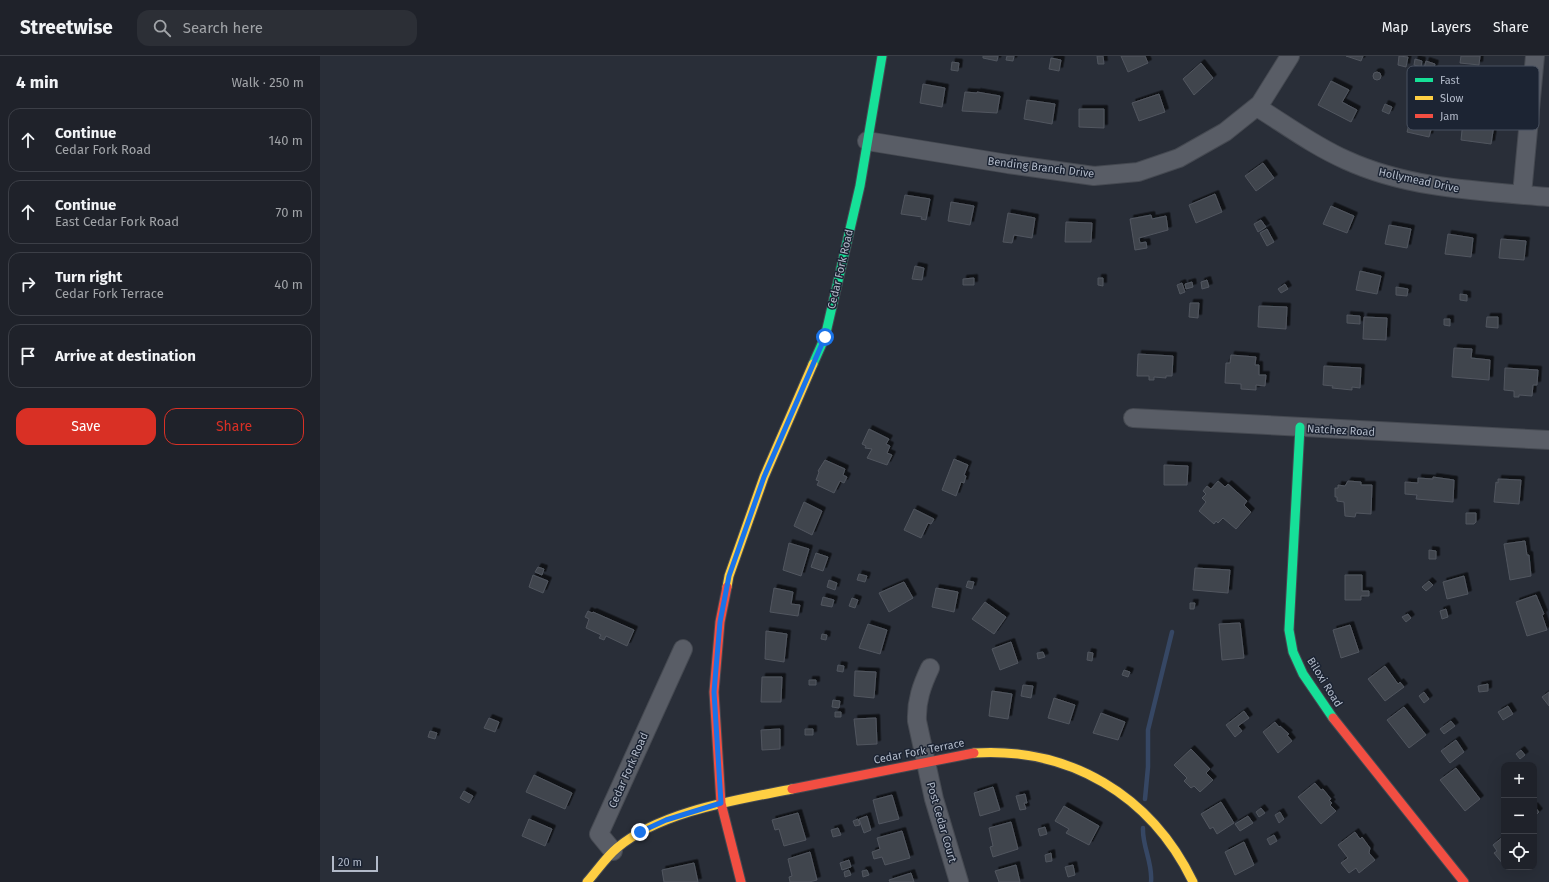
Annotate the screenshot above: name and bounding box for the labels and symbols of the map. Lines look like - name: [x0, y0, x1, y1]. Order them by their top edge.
- legend: [1407, 66, 1539, 130]
- text: Fast: [1440, 74, 1460, 87]
- text: Slow: [1440, 92, 1464, 105]
- text: Jam: [1440, 110, 1459, 123]
- street label: Bending Branch Drive: [987, 155, 1095, 180]
- street label: Hollymead Drive: [1377, 166, 1460, 195]
- street label: Cedar Fork Road: [825, 228, 856, 310]
- route start: [816, 328, 834, 346]
- street label: Natchez Road: [1307, 422, 1375, 439]
- street label: Biloxi Road: [1304, 655, 1345, 709]
- street label: Cedar Fork Road: [606, 730, 651, 810]
- street label: Cedar Fork Terrace: [873, 736, 966, 767]
- street label: Post Cedar Court: [924, 780, 959, 864]
- route end: [631, 823, 649, 841]
- scale bar: [332, 854, 378, 873]

